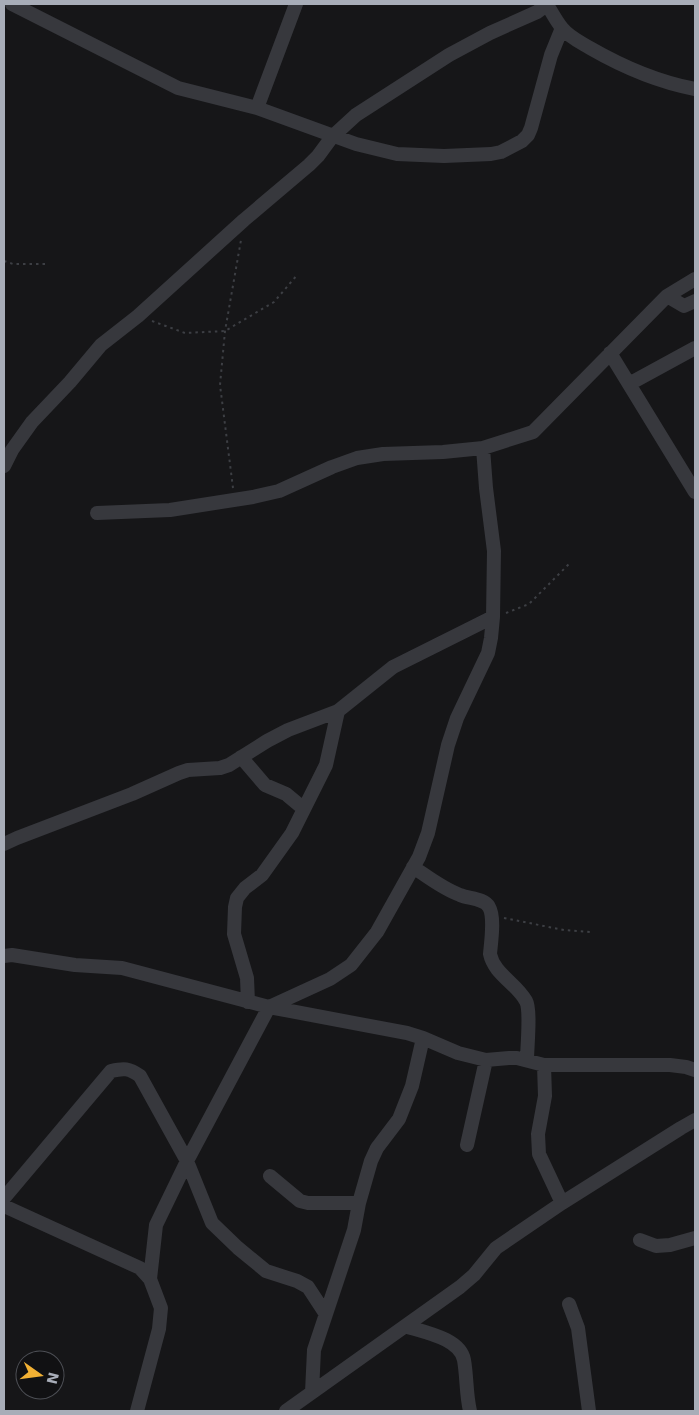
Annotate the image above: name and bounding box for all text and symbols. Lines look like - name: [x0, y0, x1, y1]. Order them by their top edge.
- north arrow: [15, 1350, 65, 1400]
- text: N: [43, 1371, 62, 1386]

